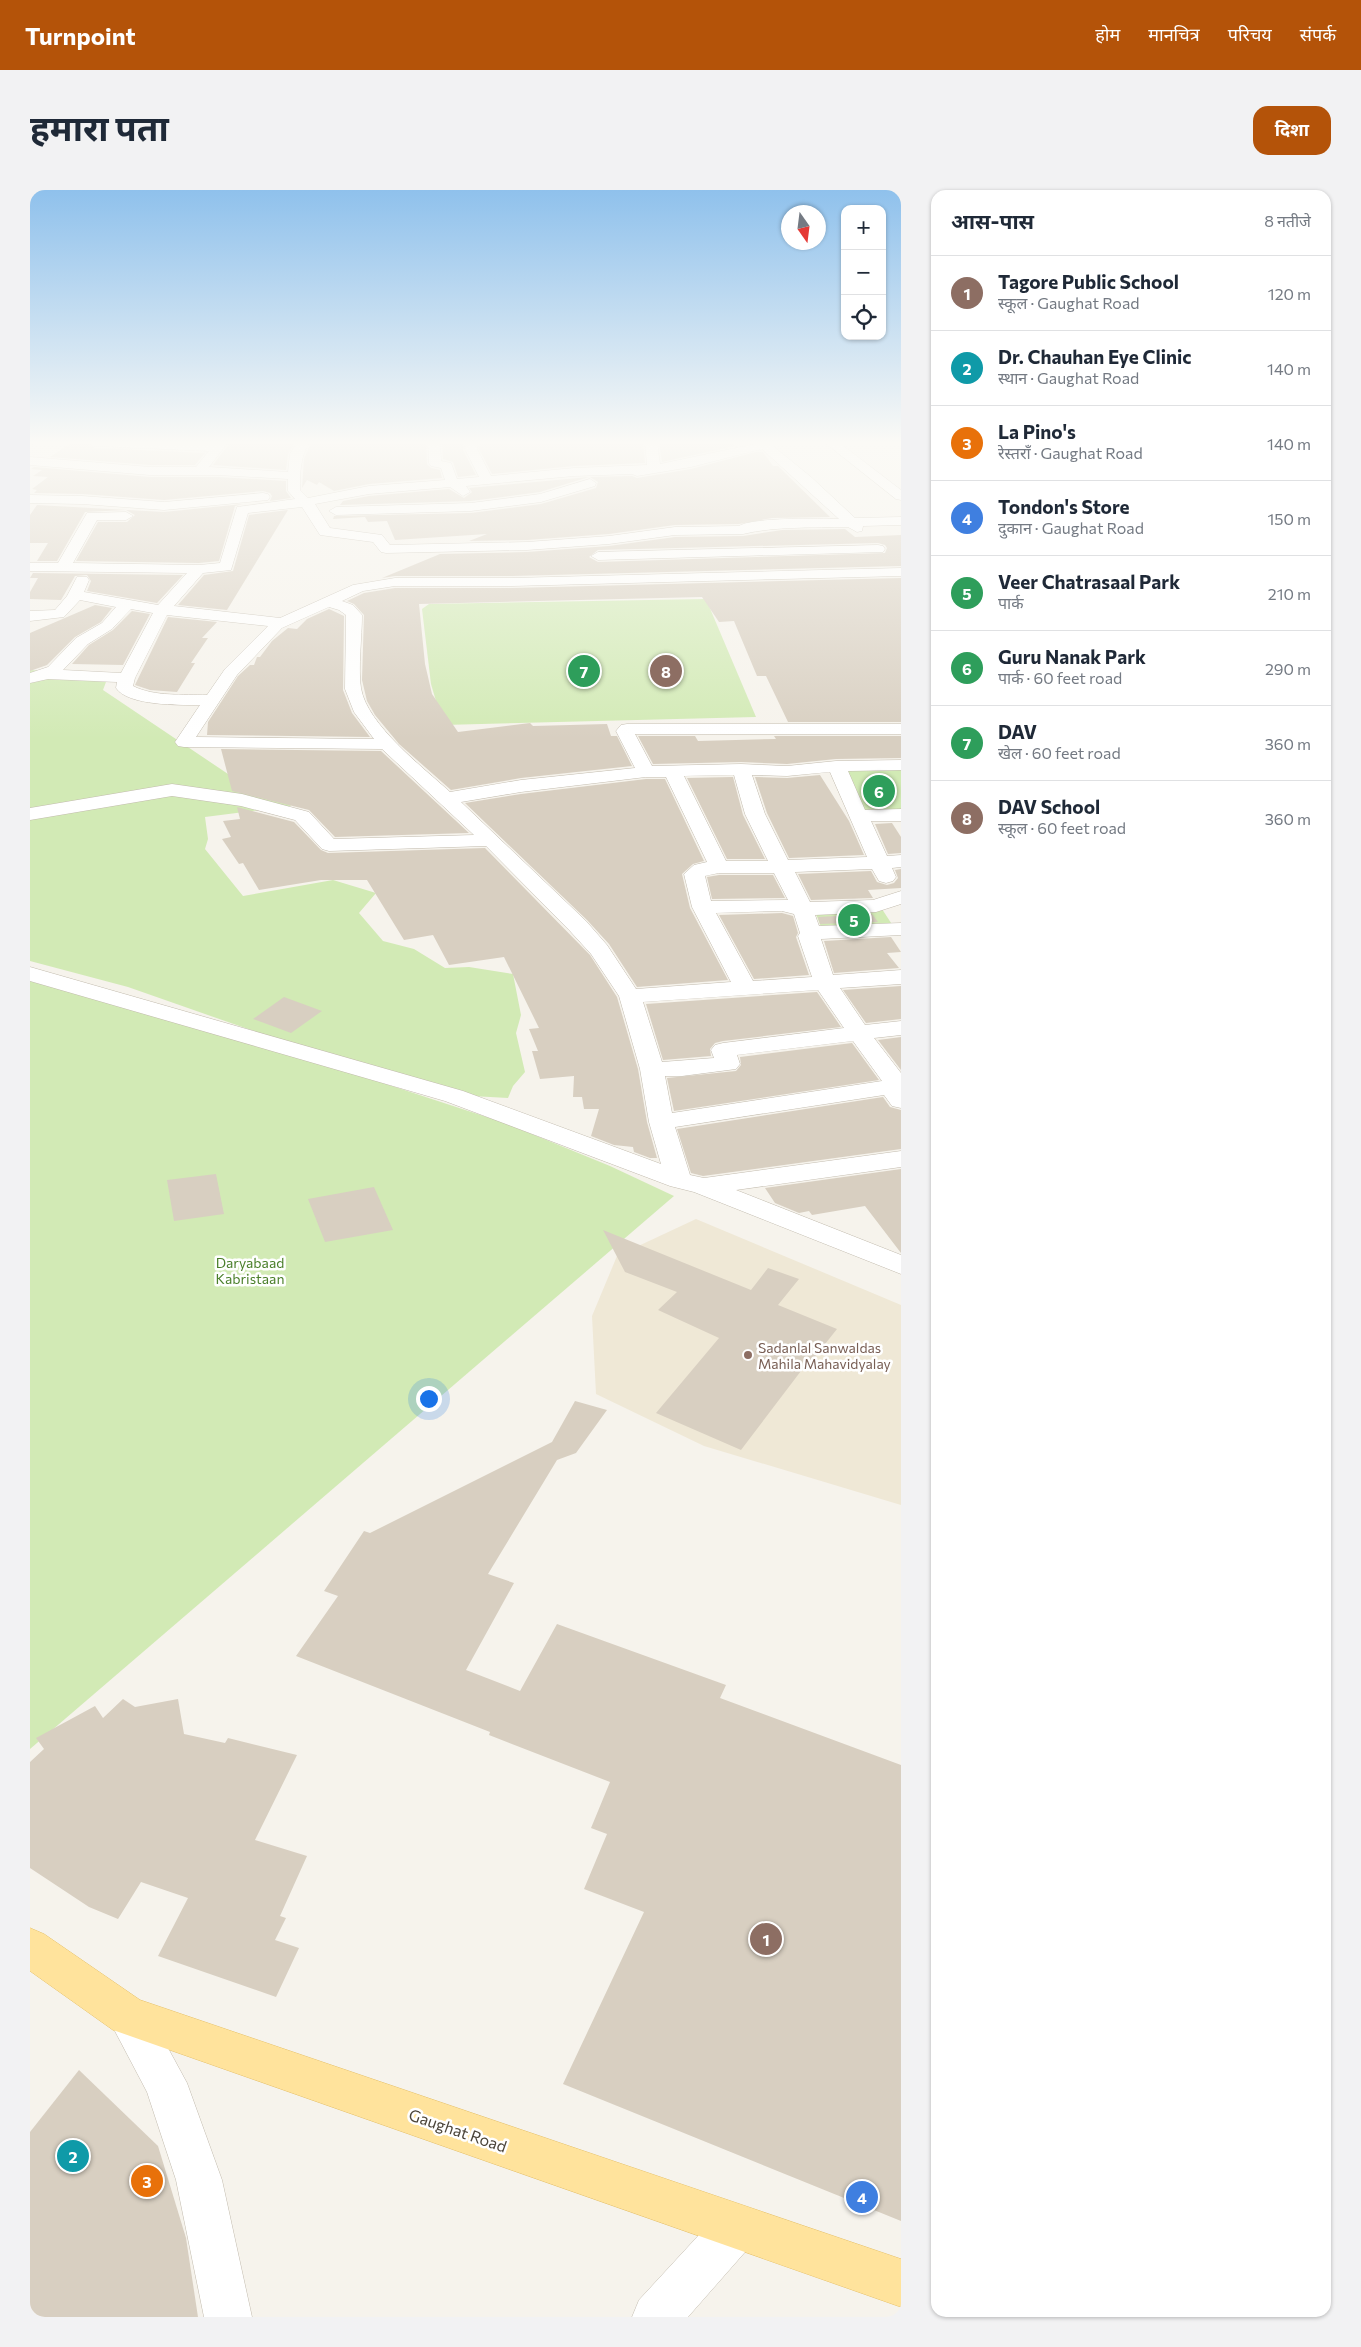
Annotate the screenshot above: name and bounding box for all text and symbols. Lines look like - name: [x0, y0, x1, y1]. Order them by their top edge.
- text: Turnpoint: [25, 21, 136, 50]
- text: होम: [1095, 23, 1120, 45]
- text: मानचित्र: [1148, 23, 1200, 45]
- text: परिचय: [1228, 23, 1272, 45]
- text: संपर्क: [1300, 23, 1336, 45]
- text: हमारा पता: [30, 105, 169, 148]
- button: दिशा: [1253, 106, 1331, 155]
- north arrow: [781, 205, 826, 250]
- map controls: [841, 205, 886, 340]
- button: +: [841, 205, 886, 250]
- text: आस-पास: [951, 208, 1034, 233]
- text: 8 नतीजे: [1264, 211, 1311, 230]
- button: −: [841, 250, 886, 295]
- text: Tagore Public School: [998, 270, 1179, 293]
- text: 1: [963, 284, 971, 303]
- text: 120 m: [1268, 284, 1311, 303]
- text: स्कूल · Gaughat Road: [998, 293, 1140, 312]
- button: locate: [841, 295, 886, 340]
- text: Dr. Chauhan Eye Clinic: [998, 345, 1191, 368]
- text: 2: [962, 359, 972, 378]
- text: 140 m: [1267, 359, 1311, 378]
- text: स्थान · Gaughat Road: [998, 368, 1139, 387]
- text: La Pino's: [998, 420, 1076, 443]
- text: 3: [962, 434, 972, 453]
- text: 140 m: [1267, 434, 1311, 453]
- text: रेस्तराँ · Gaughat Road: [998, 443, 1143, 462]
- text: Tondon's Store: [998, 495, 1130, 518]
- text: 4: [962, 509, 972, 528]
- text: 150 m: [1268, 509, 1311, 528]
- text: दुकान · Gaughat Road: [998, 518, 1144, 537]
- text: Veer Chatrasaal Park: [998, 570, 1180, 593]
- text: 5: [962, 584, 972, 603]
- text: 210 m: [1268, 584, 1311, 603]
- text: पार्क: [998, 593, 1024, 612]
- text: Guru Nanak Park: [998, 645, 1146, 668]
- pin: 7: [568, 652, 600, 690]
- pin: 8: [650, 652, 682, 690]
- text: 6: [962, 659, 972, 678]
- text: 290 m: [1265, 659, 1311, 678]
- text: पार्क · 60 feet road: [998, 668, 1122, 687]
- text: DAV: [998, 720, 1037, 743]
- text: 7: [963, 734, 971, 753]
- text: 360 m: [1265, 734, 1311, 753]
- text: खेल · 60 feet road: [998, 743, 1121, 762]
- pin: 6: [863, 772, 895, 810]
- text: DAV School: [998, 795, 1100, 818]
- text: 8: [962, 809, 972, 828]
- text: 360 m: [1265, 809, 1311, 828]
- text: स्कूल · 60 feet road: [998, 818, 1126, 837]
- pin: 5: [838, 901, 870, 939]
- park label: Daryabaad Kabristaan: [216, 1254, 284, 1287]
- place label: Sadanlal Sanwaldas Mahila Mahavidyalay: [758, 1339, 891, 1372]
- marker: Sadanlal Sanwaldas Mahila Mahavidyalay: [742, 1349, 754, 1361]
- your location: [416, 1386, 442, 1412]
- pin: 1: [750, 1920, 782, 1958]
- street label: Gaughat Road: [407, 2104, 509, 2156]
- pin: 2: [57, 2137, 89, 2175]
- pin: 3: [131, 2162, 163, 2200]
- pin: 4: [846, 2178, 878, 2216]

